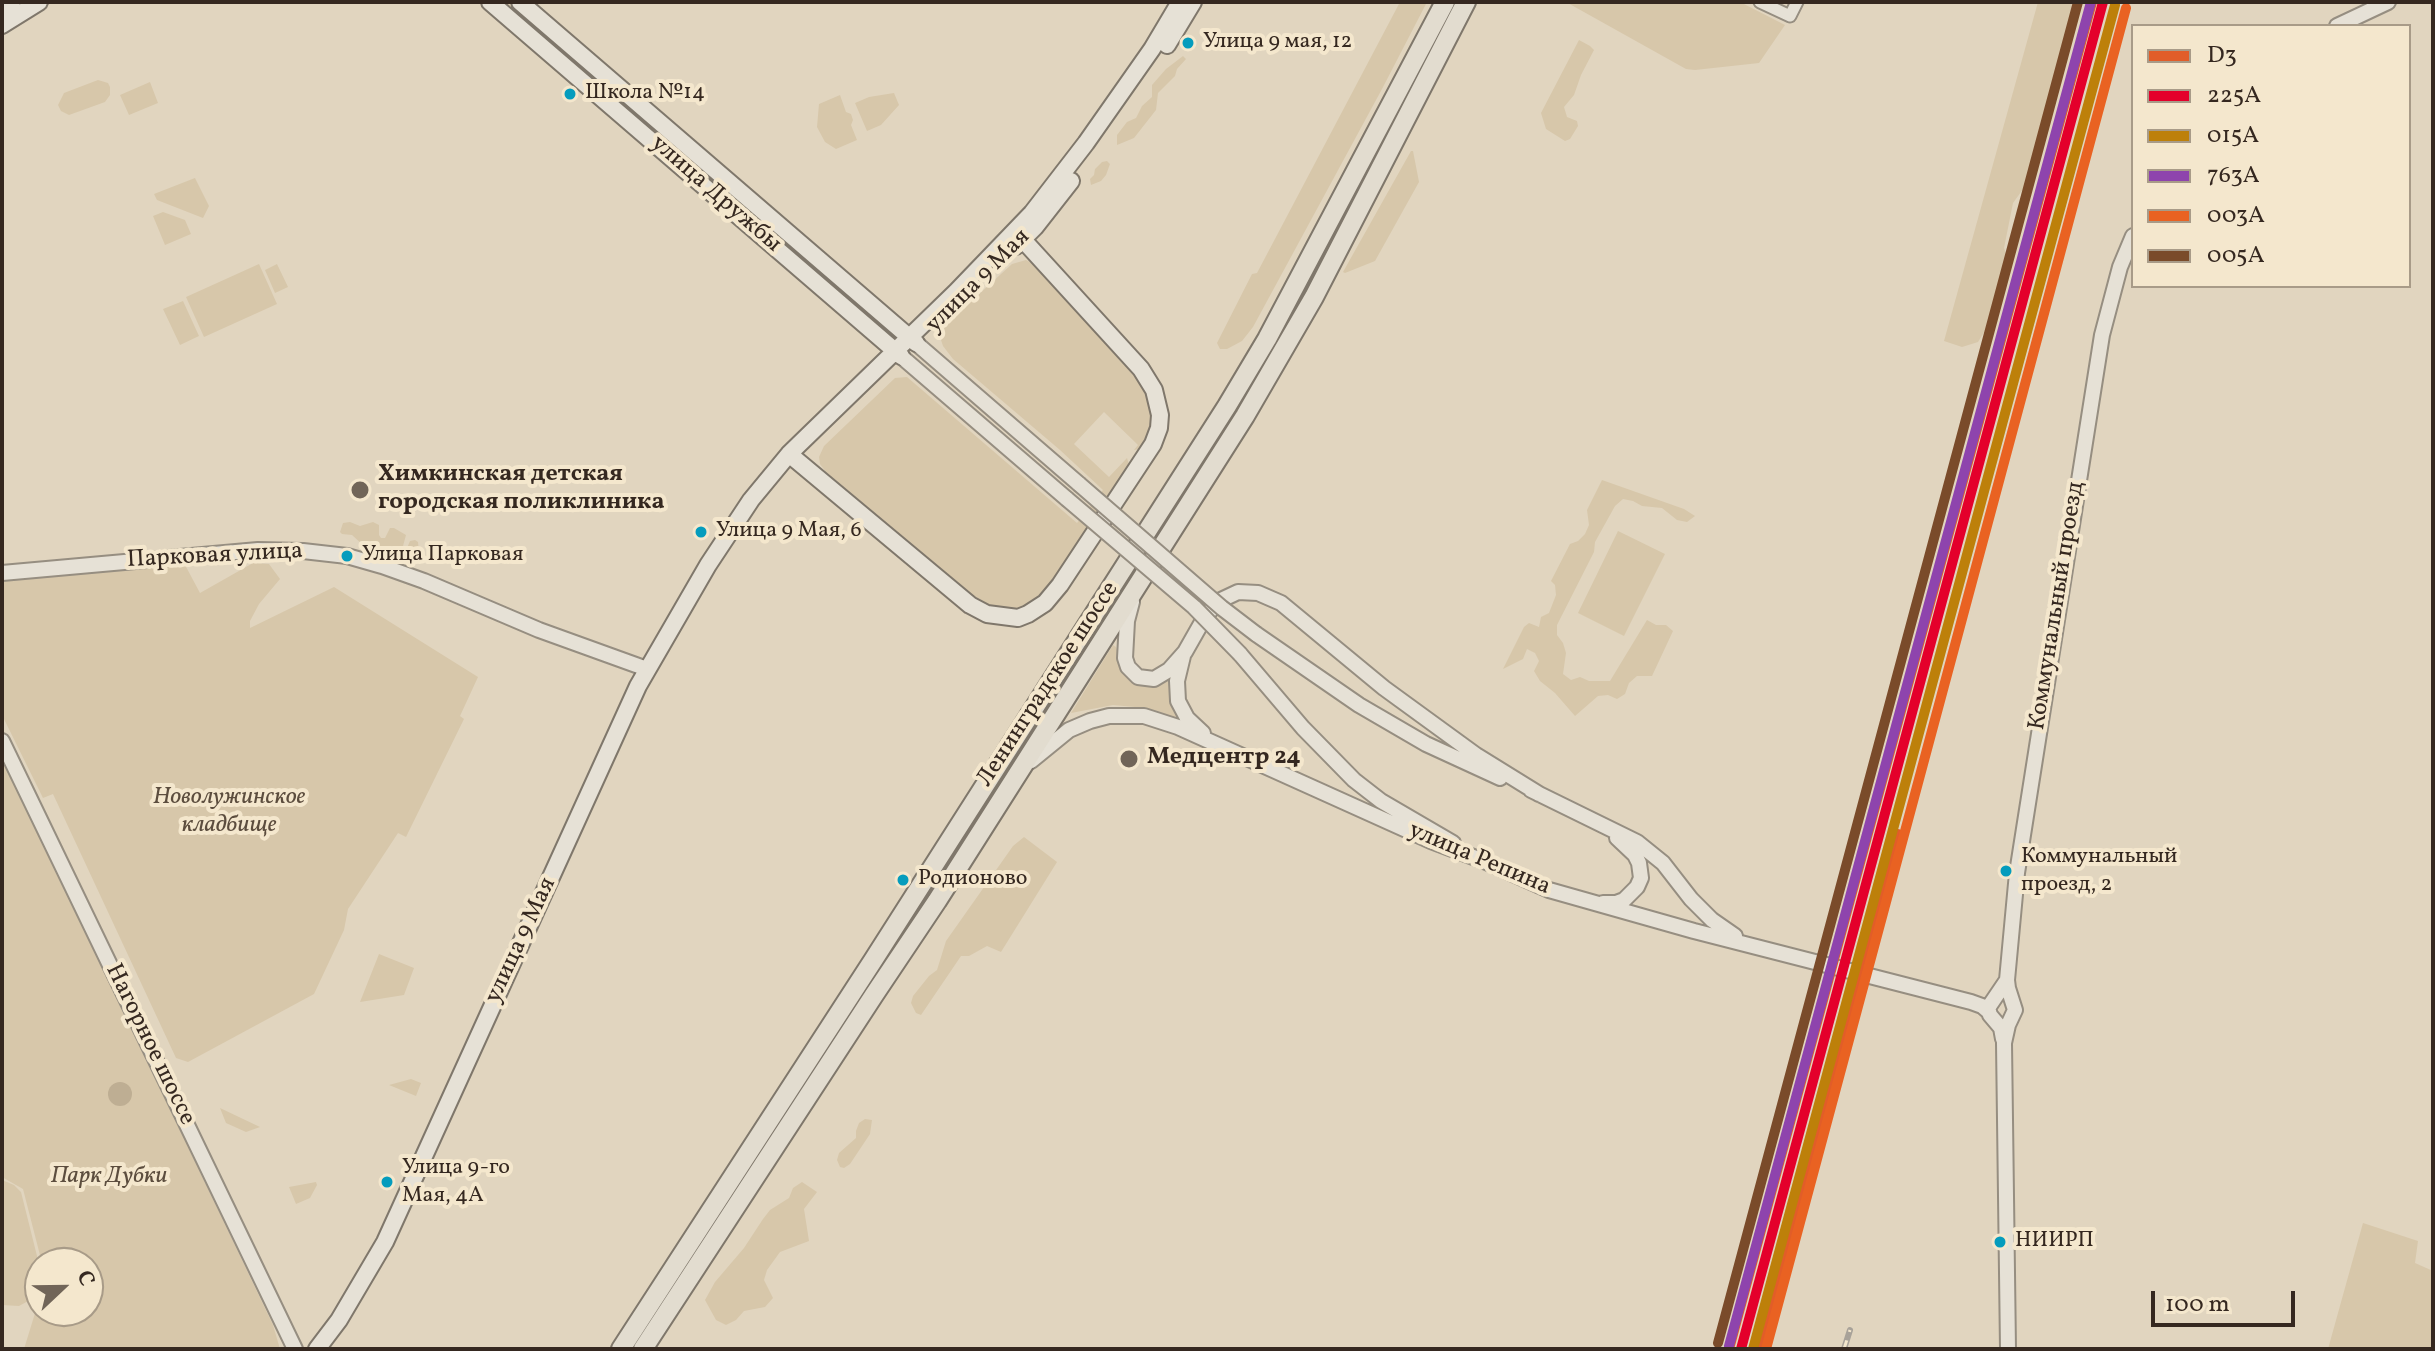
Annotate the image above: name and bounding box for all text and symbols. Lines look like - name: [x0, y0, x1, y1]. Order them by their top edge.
- legend: [2131, 24, 2411, 288]
- place label: Улица 9 мая, 12: [1203, 30, 1352, 56]
- marker: Улица 9 мая, 12: [1180, 35, 1196, 51]
- text: D3: [2207, 39, 2237, 73]
- text: 225А: [2207, 79, 2261, 113]
- place label: Школа №14: [585, 81, 705, 107]
- marker: Школа №14: [562, 86, 578, 102]
- text: 015А: [2207, 119, 2259, 153]
- street label: улица Дружбы: [644, 130, 786, 260]
- text: 763А: [2207, 159, 2260, 193]
- text: 003А: [2207, 199, 2265, 233]
- street label: улица 9 Мая: [921, 224, 1037, 340]
- text: 005А: [2207, 239, 2265, 273]
- place label: Химкинская детская городская поликлиника: [378, 462, 665, 518]
- marker: Химкинская детская городская поликлиника: [349, 479, 371, 501]
- street label: Коммунальный проезд: [2024, 480, 2092, 732]
- place label: Улица 9 Мая, 6: [716, 519, 862, 545]
- marker: Улица 9 Мая, 6: [693, 524, 709, 540]
- street label: Парковая улица: [126, 538, 304, 576]
- place label: Улица Парковая: [362, 543, 524, 569]
- marker: Улица Парковая: [339, 548, 355, 564]
- street label: Ленинградское шоссе: [972, 577, 1126, 793]
- place label: Медцентр 24: [1147, 745, 1301, 773]
- marker: Медцентр 24: [1118, 748, 1140, 770]
- park label: Новолужинское кладбище: [153, 785, 305, 841]
- street label: улица Репина: [1404, 817, 1554, 903]
- place label: Коммунальный проезд, 2: [2021, 845, 2177, 896]
- marker: Коммунальный проезд, 2: [1998, 863, 2014, 879]
- place label: Родионово: [918, 867, 1028, 893]
- marker: Родионово: [895, 872, 911, 888]
- street label: улица 9 Мая: [480, 873, 564, 1009]
- street label: Нагорное шоссе: [98, 960, 200, 1130]
- place label: Улица 9-го Мая, 4А: [402, 1156, 510, 1208]
- park label: Парк Дубки: [51, 1164, 167, 1192]
- marker: Улица 9-го Мая, 4А: [379, 1174, 395, 1190]
- place label: НИИРП: [2015, 1229, 2094, 1255]
- marker: НИИРП: [1992, 1234, 2008, 1250]
- north arrow: [24, 1247, 104, 1327]
- text: С: [68, 1266, 102, 1291]
- scale bar: [2155, 1275, 2299, 1325]
- text: 100 m: [2165, 1288, 2230, 1322]

